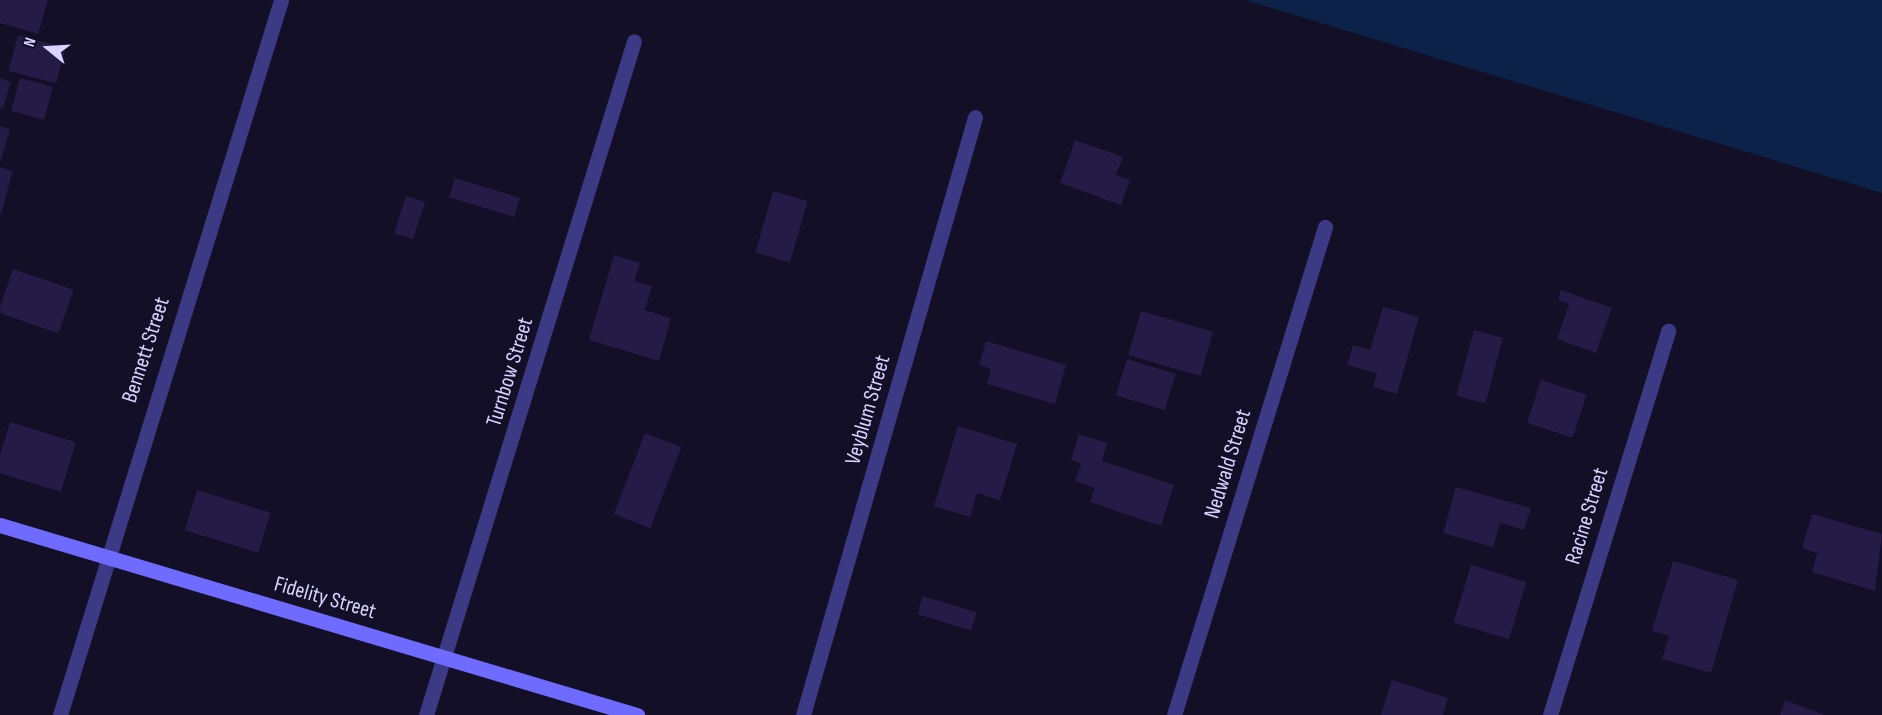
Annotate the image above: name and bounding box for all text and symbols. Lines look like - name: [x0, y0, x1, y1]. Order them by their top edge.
- north arrow: [18, 18, 78, 78]
- text: N: [20, 35, 41, 49]
- street label: Bennett Street: [117, 294, 175, 406]
- street label: Turnbow Street: [481, 314, 539, 430]
- street label: Veyblum Street: [840, 352, 896, 468]
- street label: Nedwald Street: [1199, 406, 1257, 522]
- street label: Racine Street: [1560, 465, 1614, 567]
- street label: Fidelity Street: [271, 571, 379, 625]

